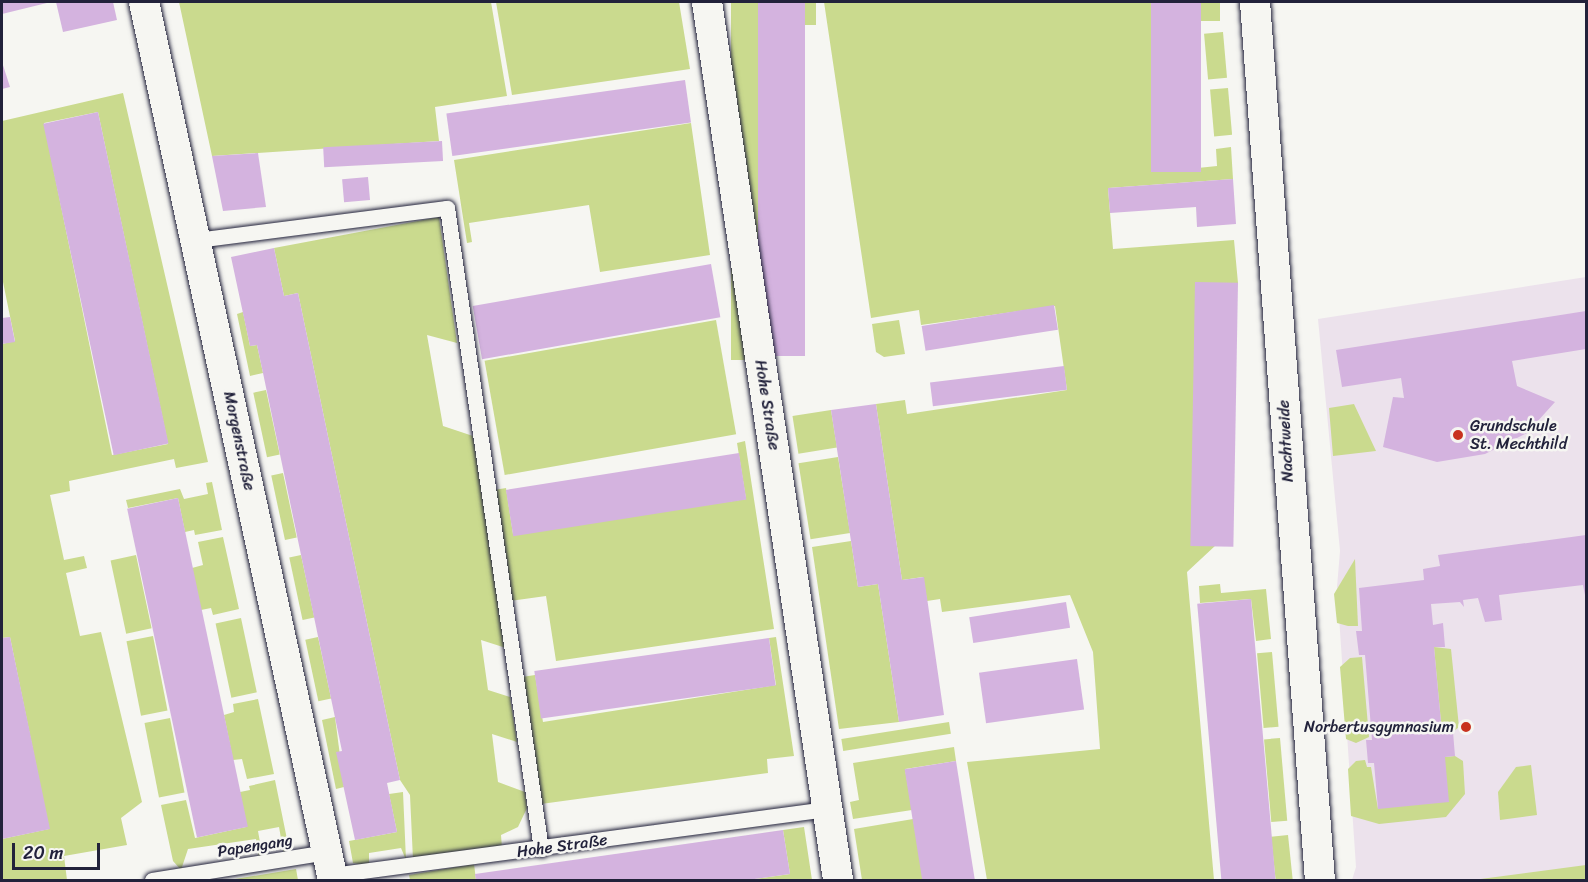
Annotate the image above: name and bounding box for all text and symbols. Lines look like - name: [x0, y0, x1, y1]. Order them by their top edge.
- street label: Hohe Straße: [750, 358, 784, 452]
- street label: Morgenstraße: [219, 390, 259, 492]
- street label: Nachtweide: [1274, 399, 1298, 483]
- place label: Grundschule St. Mechthild: [1470, 416, 1566, 454]
- marker: Grundschule St. Mechthild: [1451, 428, 1465, 442]
- place label: Norbertusgymnasium: [1304, 717, 1454, 737]
- marker: Norbertusgymnasium: [1459, 720, 1473, 734]
- street label: Hohe Straße: [516, 830, 608, 862]
- scale bar: [15, 831, 104, 869]
- street label: Papengang: [216, 831, 294, 861]
- text: 20 m: [23, 837, 63, 869]

